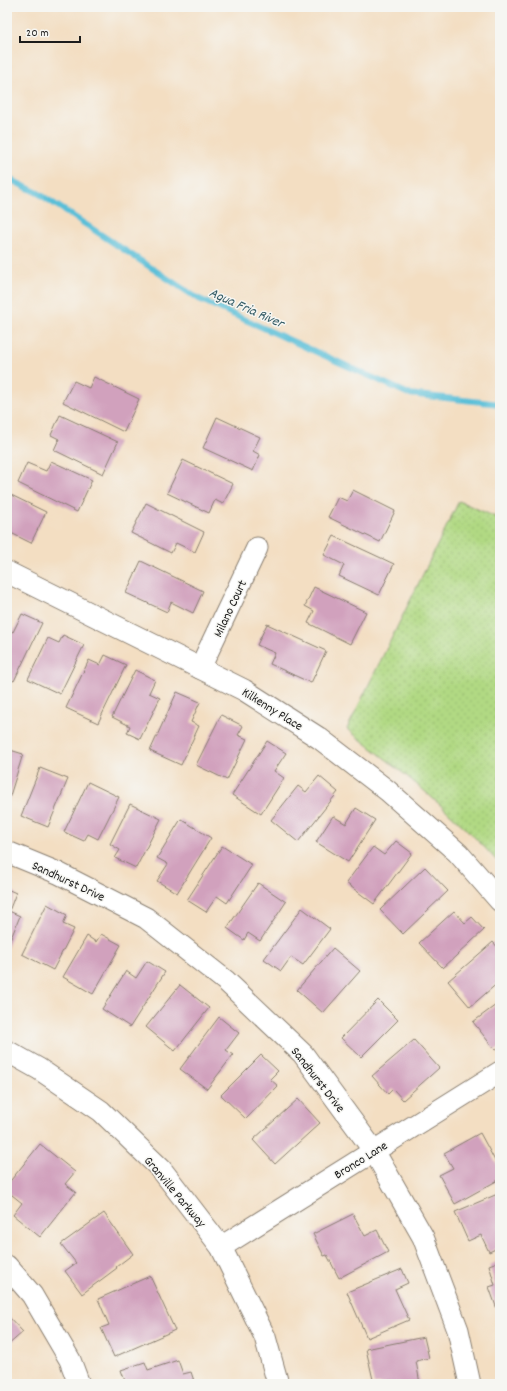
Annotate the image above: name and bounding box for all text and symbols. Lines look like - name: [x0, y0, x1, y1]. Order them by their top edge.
- scale bar: [20, 18, 80, 44]
- text: 20 m: [26, 25, 49, 42]
- water label: Agua Fria River: [206, 283, 288, 335]
- street label: Milano Court: [210, 577, 253, 641]
- street label: Kilkenny Place: [237, 684, 306, 737]
- street label: Sandhurst Drive: [28, 857, 108, 908]
- street label: Sandhurst Drive: [285, 1044, 349, 1118]
- street label: Bronco Lane: [331, 1137, 392, 1185]
- street label: Granville Parkway: [139, 1153, 210, 1233]

